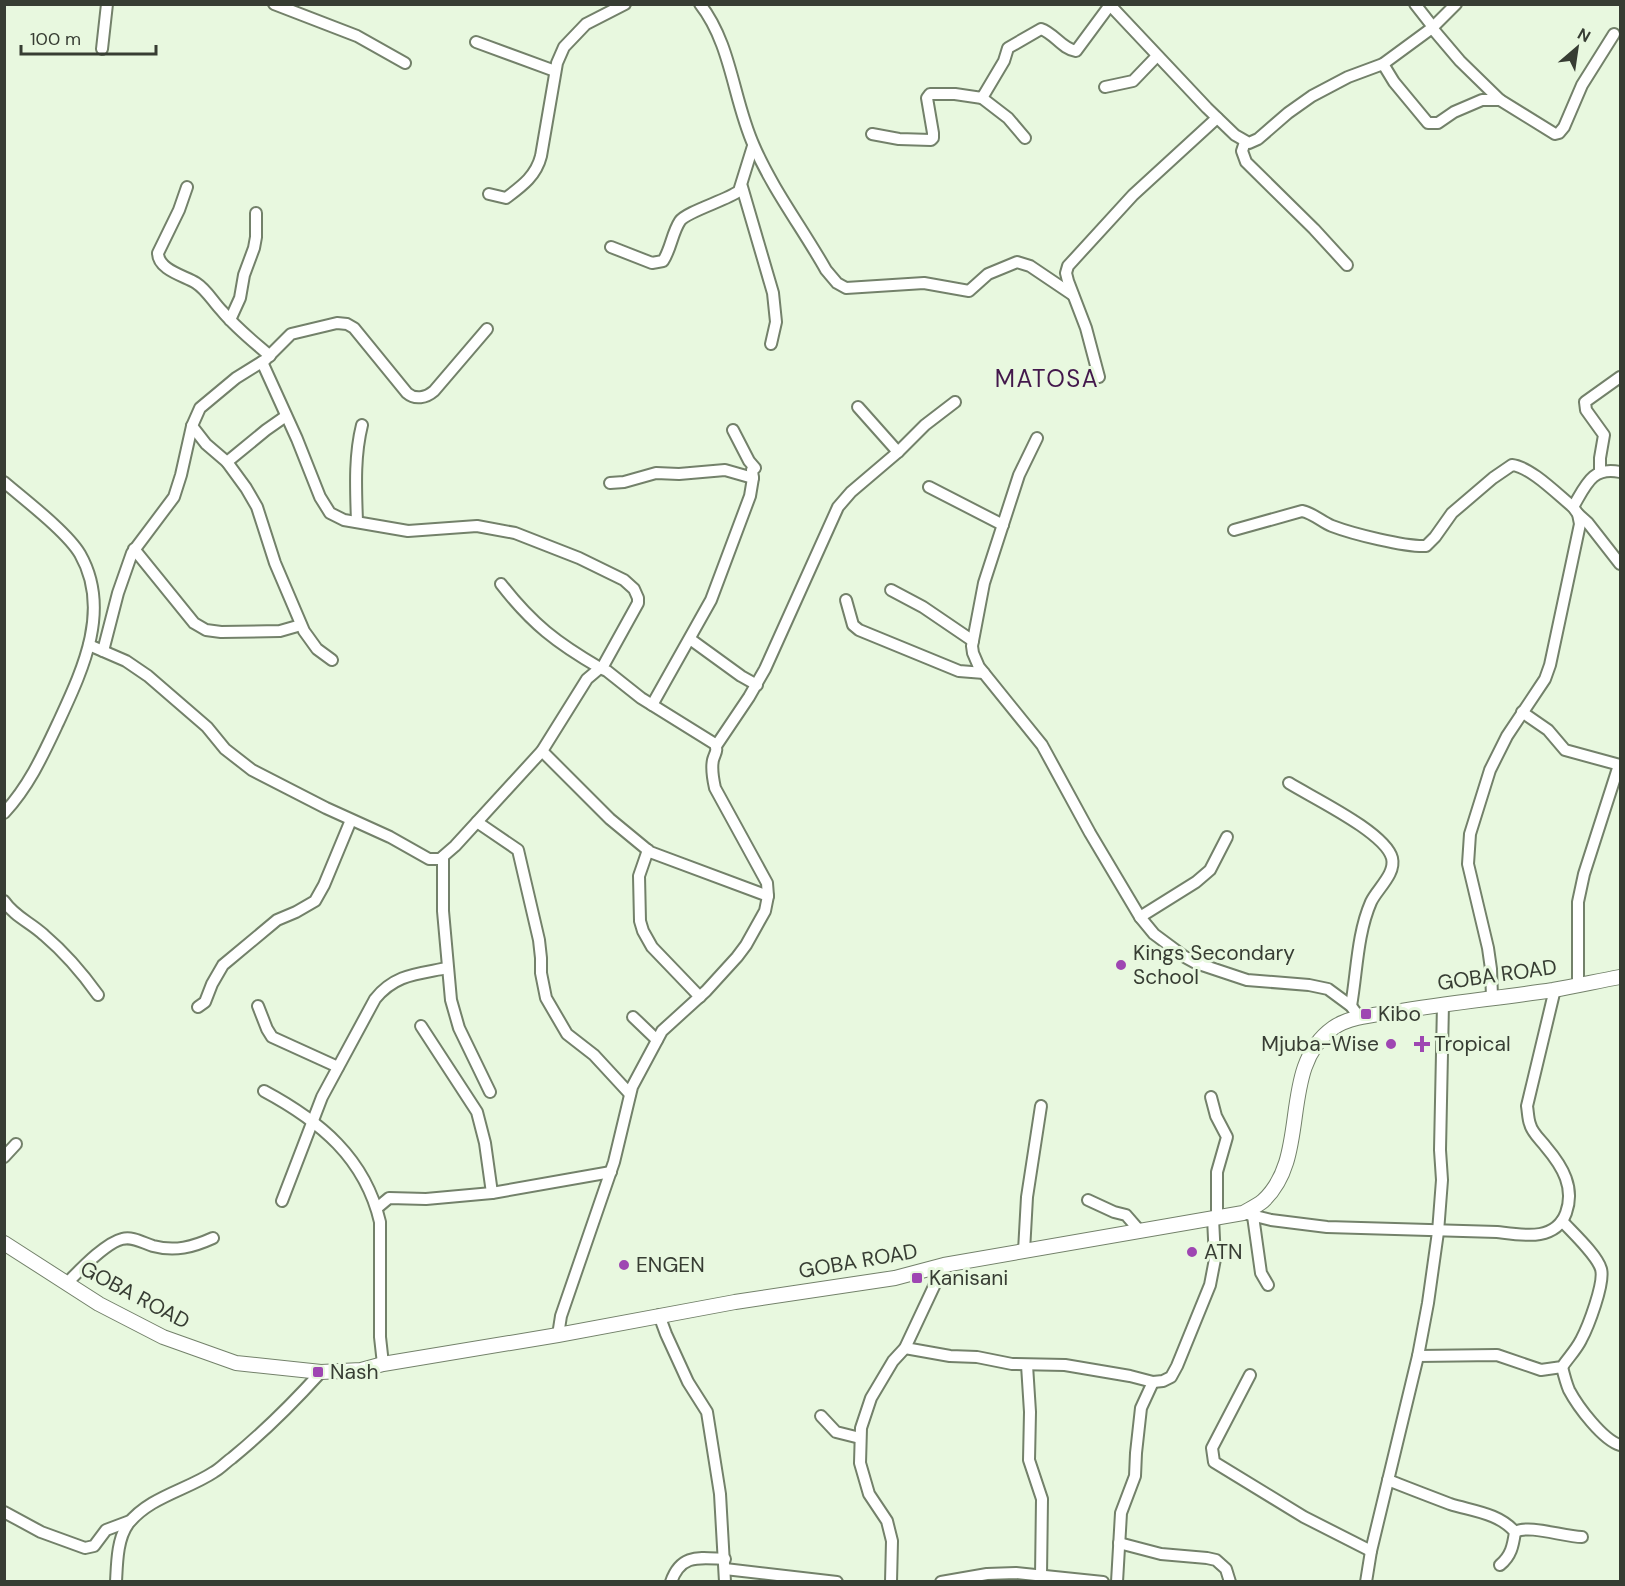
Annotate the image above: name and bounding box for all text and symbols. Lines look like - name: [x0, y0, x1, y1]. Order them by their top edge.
- scale bar: [21, 18, 156, 56]
- north arrow: [1547, 18, 1607, 78]
- text: N: [1574, 23, 1594, 47]
- text: 100 m: [30, 27, 81, 51]
- district label: MATOSA: [995, 363, 1099, 394]
- place label: Kings Secondary School: [1133, 939, 1295, 991]
- street label: GOBA ROAD: [1436, 953, 1558, 997]
- marker: Kings Secondary School: [1114, 958, 1128, 972]
- place label: Kibo: [1378, 1000, 1421, 1028]
- marker: Kibo: [1359, 1007, 1373, 1021]
- place label: Mjuba-Wise: [1261, 1030, 1379, 1058]
- place label: Tropical: [1434, 1030, 1511, 1058]
- marker: Mjuba-Wise: [1384, 1037, 1398, 1051]
- marker: Tropical: [1415, 1037, 1429, 1051]
- street label: GOBA ROAD: [796, 1237, 920, 1285]
- place label: ATN: [1204, 1238, 1243, 1266]
- marker: ATN: [1185, 1245, 1199, 1259]
- place label: ENGEN: [636, 1251, 705, 1279]
- street label: GOBA ROAD: [75, 1254, 195, 1336]
- marker: ENGEN: [617, 1258, 631, 1272]
- place label: Kanisani: [929, 1264, 1008, 1292]
- marker: Kanisani: [910, 1271, 924, 1285]
- place label: Nash: [330, 1358, 379, 1386]
- marker: Nash: [311, 1365, 325, 1379]

